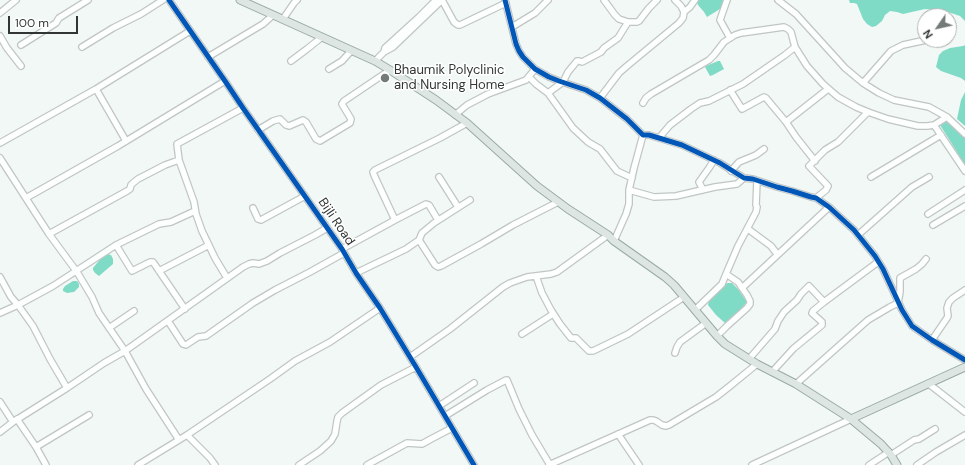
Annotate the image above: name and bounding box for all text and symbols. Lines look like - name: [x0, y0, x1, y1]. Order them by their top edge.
- scale bar: [10, 8, 80, 34]
- north arrow: [917, 8, 957, 48]
- text: 100 m: [15, 15, 49, 31]
- text: N: [920, 27, 936, 41]
- place label: Bhaumik Polyclinic and Nursing Home: [394, 63, 505, 94]
- marker: Bhaumik Polyclinic and Nursing Home: [379, 72, 391, 84]
- street label: Bijli Road: [314, 195, 358, 249]

